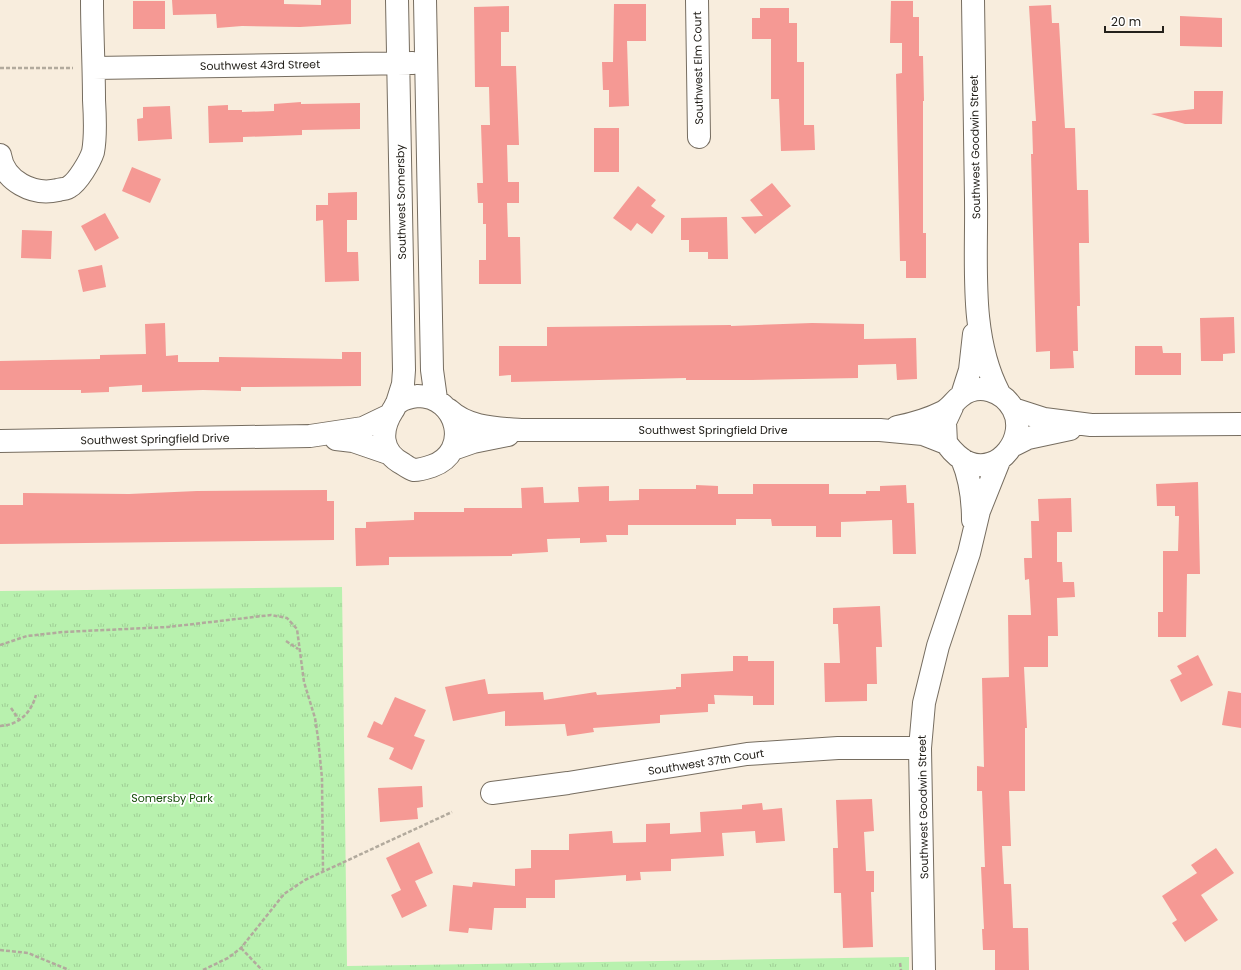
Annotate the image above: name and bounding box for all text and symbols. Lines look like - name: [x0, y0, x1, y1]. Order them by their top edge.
- scale bar: [1105, 8, 1163, 34]
- street label: Southwest Elm Court: [689, 11, 707, 125]
- text: 20 m: [1111, 13, 1141, 30]
- street label: Southwest 43rd Street: [200, 56, 320, 74]
- street label: Southwest Goodwin Street: [966, 75, 984, 219]
- street label: Southwest Somersby: [392, 143, 410, 260]
- street label: Southwest Springfield Drive: [638, 422, 788, 438]
- street label: Southwest Springfield Drive: [80, 430, 230, 448]
- street label: Southwest Goodwin Street: [914, 735, 932, 879]
- street label: Southwest 37th Court: [647, 745, 765, 779]
- park label: Somersby Park: [131, 790, 213, 806]

